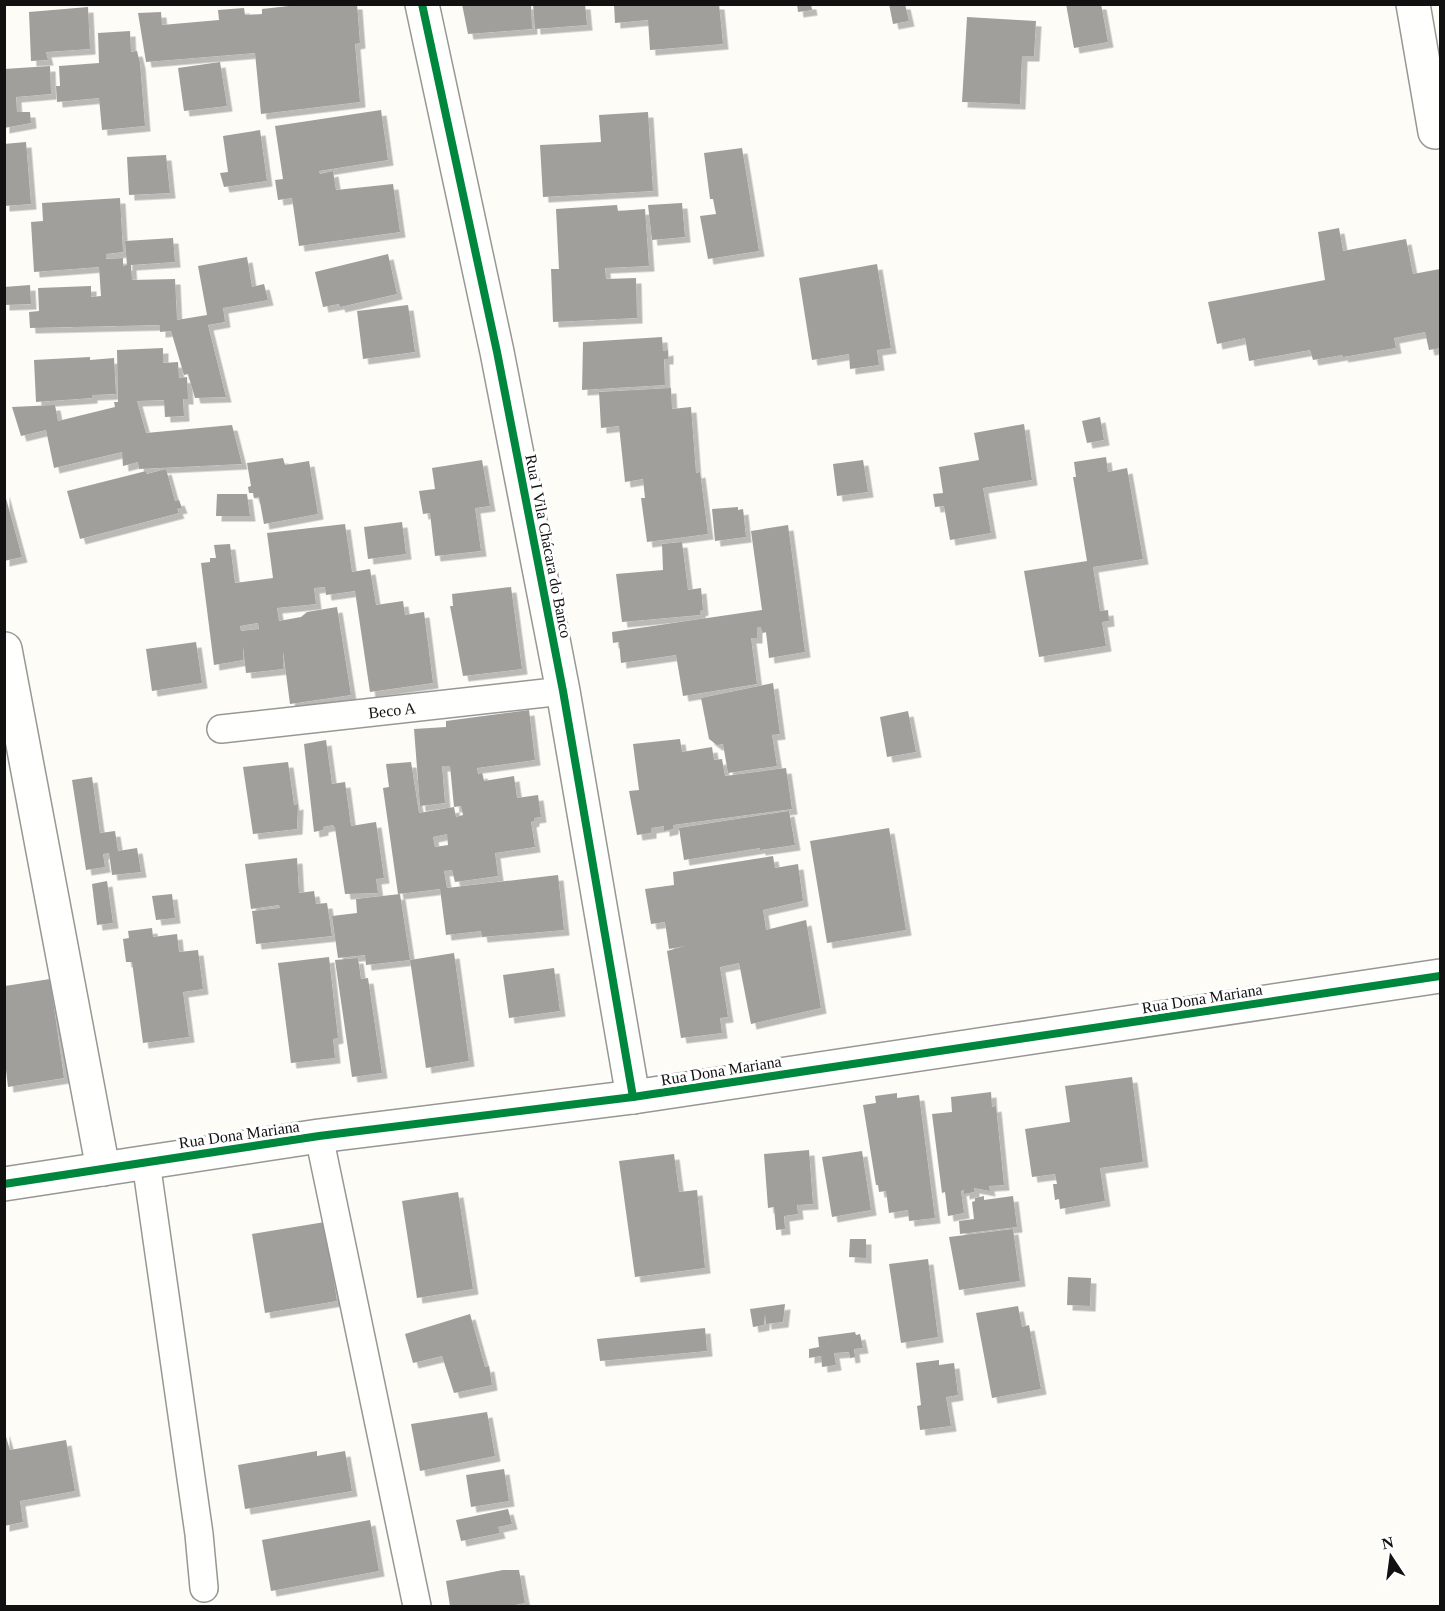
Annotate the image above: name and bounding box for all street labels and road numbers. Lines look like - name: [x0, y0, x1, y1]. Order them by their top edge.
- street label: Rua I Vila Chácara do Banco: [522, 453, 575, 639]
- street label: Beco A: [367, 699, 417, 722]
- street label: Rua Dona Mariana: [1141, 981, 1264, 1016]
- street label: Rua Dona Mariana: [660, 1053, 783, 1088]
- street label: Rua Dona Mariana: [178, 1118, 301, 1151]

